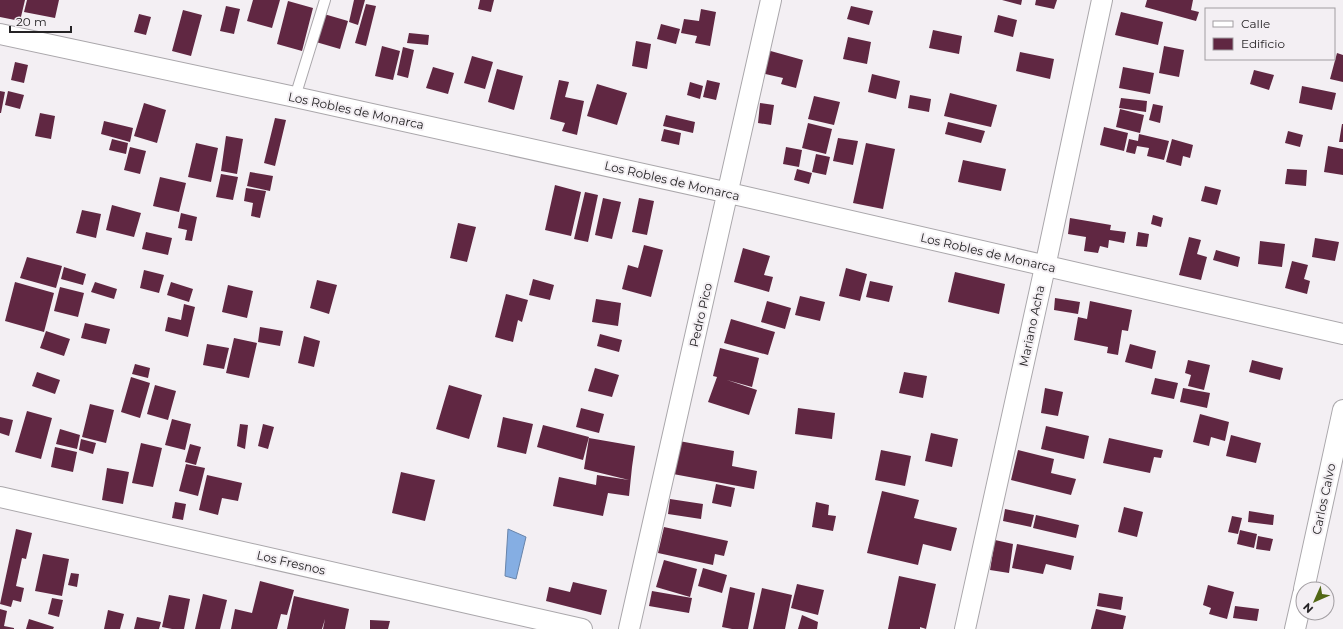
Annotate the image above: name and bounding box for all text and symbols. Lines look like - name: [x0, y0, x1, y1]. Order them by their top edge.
- scale bar: [10, 8, 71, 34]
- legend: [1205, 8, 1335, 60]
- text: 20 m: [16, 14, 47, 29]
- text: Calle: [1241, 16, 1270, 31]
- text: Edificio: [1241, 36, 1285, 51]
- street label: Los Robles de Monarca: [287, 89, 425, 132]
- street label: Los Robles de Monarca: [603, 158, 741, 203]
- street label: Los Robles de Monarca: [919, 230, 1057, 275]
- street label: Pedro Pico: [686, 281, 715, 348]
- street label: Mariano Acha: [1016, 284, 1047, 368]
- street label: Carlos Calvo: [1309, 462, 1338, 536]
- street label: Los Fresnos: [255, 547, 327, 578]
- north arrow: [1295, 581, 1335, 621]
- text: N: [1300, 600, 1316, 616]

